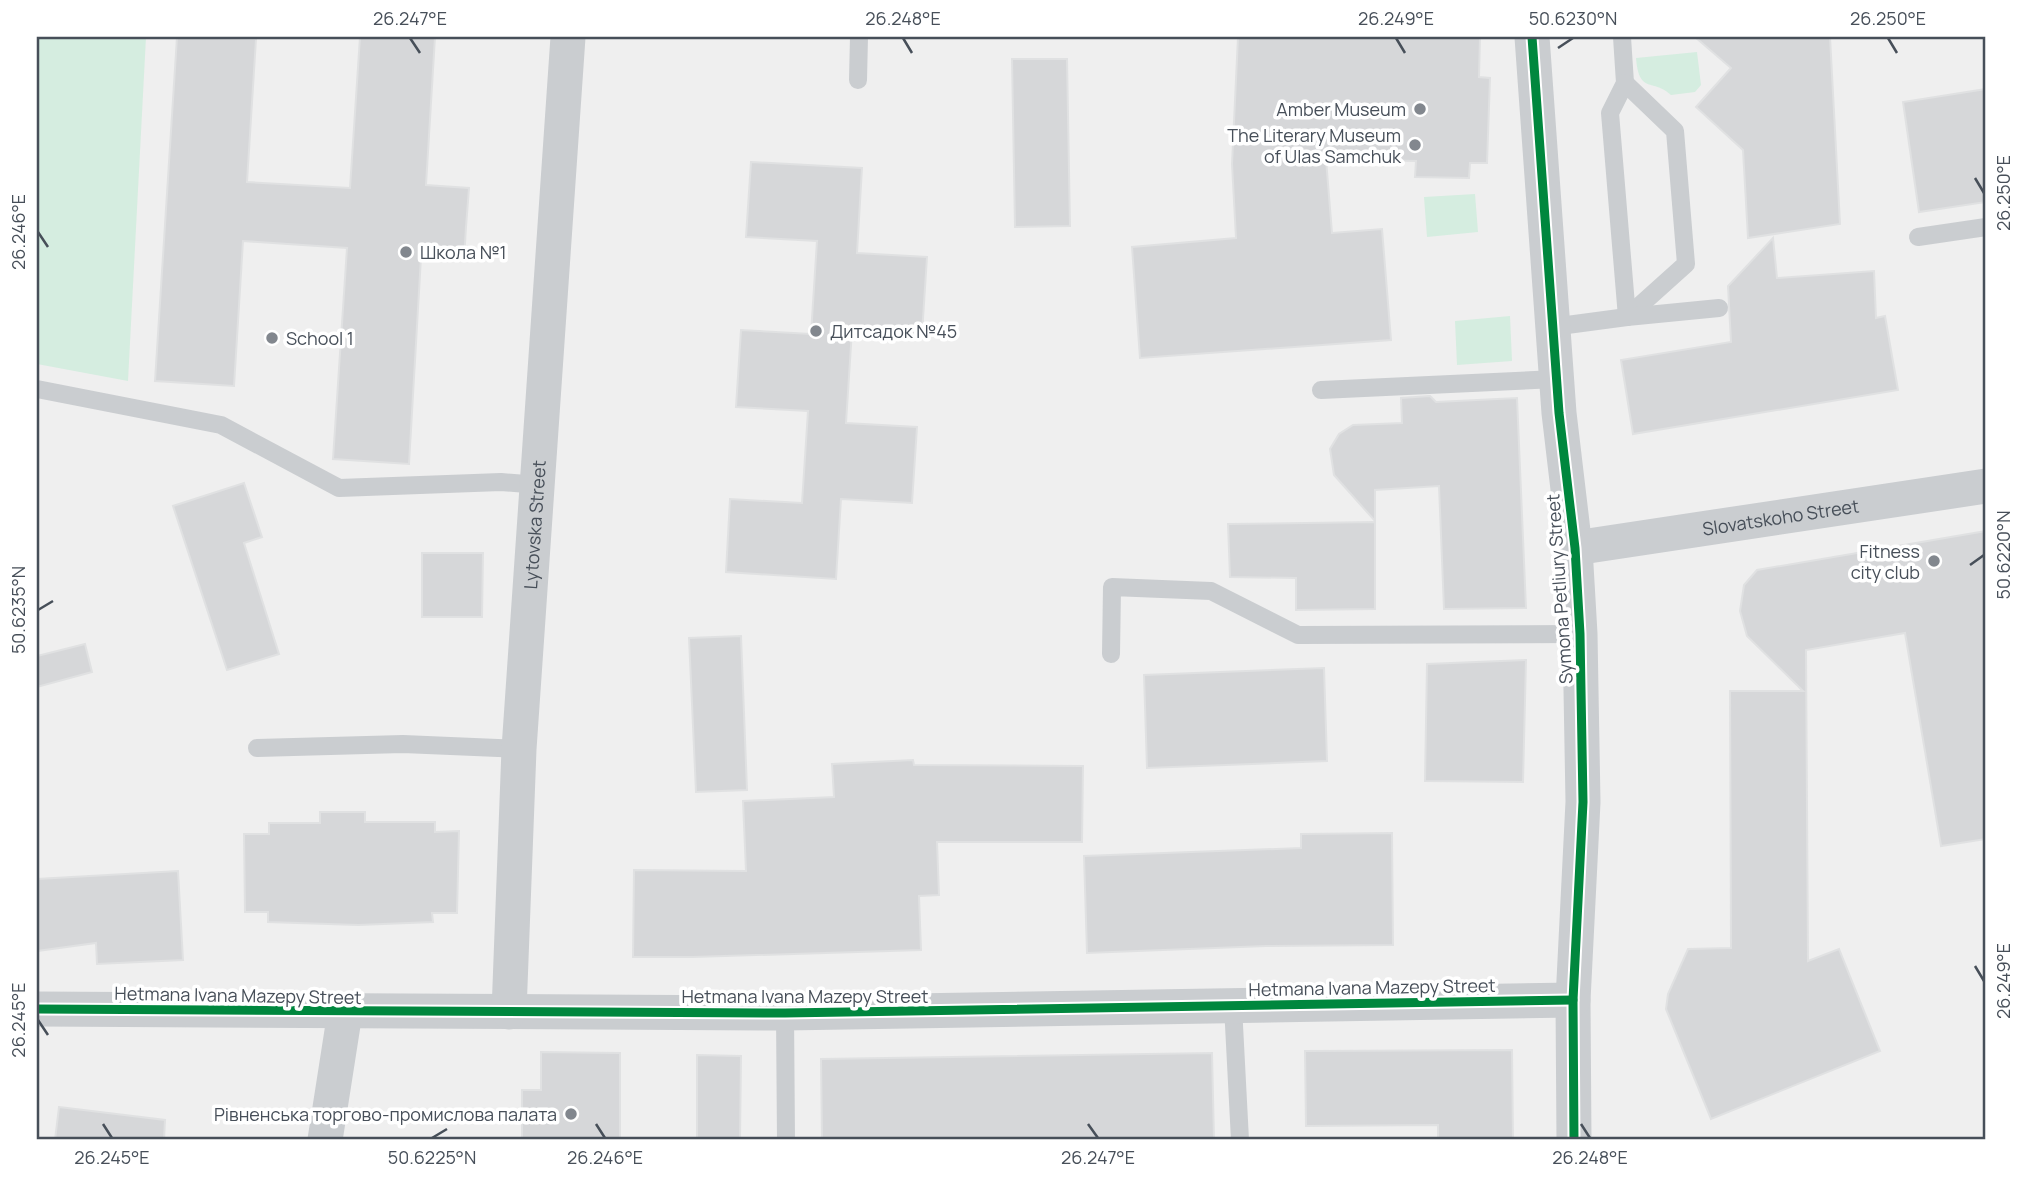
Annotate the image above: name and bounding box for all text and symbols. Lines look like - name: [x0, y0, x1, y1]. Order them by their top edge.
- text: 26.247°E: [373, 6, 447, 30]
- text: 26.248°E: [865, 6, 941, 30]
- text: 26.249°E: [1358, 6, 1434, 30]
- text: 50.6230°N: [1529, 6, 1617, 30]
- text: 26.250°E: [1850, 6, 1926, 30]
- place label: Amber Museum: [1276, 97, 1406, 121]
- marker: Amber Museum: [1412, 101, 1428, 117]
- place label: The Literary Museum of Ulas Samchuk: [1227, 123, 1402, 168]
- marker: The Literary Museum of Ulas Samchuk: [1407, 137, 1423, 153]
- text: 26.250°E: [1991, 155, 2015, 231]
- text: 26.246°E: [6, 194, 30, 270]
- place label: Школа №1: [420, 240, 507, 264]
- marker: Школа №1: [398, 244, 414, 260]
- place label: Дитсадок №45: [830, 319, 957, 343]
- marker: Дитсадок №45: [808, 323, 824, 339]
- place label: School 1: [286, 326, 354, 350]
- marker: School 1: [264, 330, 280, 346]
- street label: Lytovska Street: [518, 459, 551, 590]
- street label: Symona Petliury Street: [1540, 493, 1578, 685]
- street label: Slovatskoho Street: [1701, 493, 1861, 541]
- text: 50.6220°N: [1991, 510, 2015, 600]
- place label: Fitness city club: [1851, 539, 1920, 584]
- marker: Fitness city club: [1926, 553, 1942, 569]
- text: 50.6235°N: [6, 566, 30, 654]
- text: 26.249°E: [1991, 943, 2015, 1019]
- street label: Hetmana Ivana Mazepy Street: [1248, 973, 1496, 1001]
- street label: Hetmana Ivana Mazepy Street: [114, 981, 362, 1009]
- text: 26.245°E: [6, 982, 30, 1058]
- street label: Hetmana Ivana Mazepy Street: [681, 984, 929, 1008]
- place label: Рівненська торгово-промислова палата: [214, 1102, 557, 1126]
- marker: Рівненська торгово-промислова палата: [563, 1106, 579, 1122]
- text: 26.245°E: [74, 1145, 150, 1169]
- text: 50.6225°N: [388, 1145, 476, 1169]
- text: 26.246°E: [567, 1145, 643, 1169]
- text: 26.247°E: [1061, 1145, 1135, 1169]
- text: 26.248°E: [1552, 1145, 1628, 1169]

